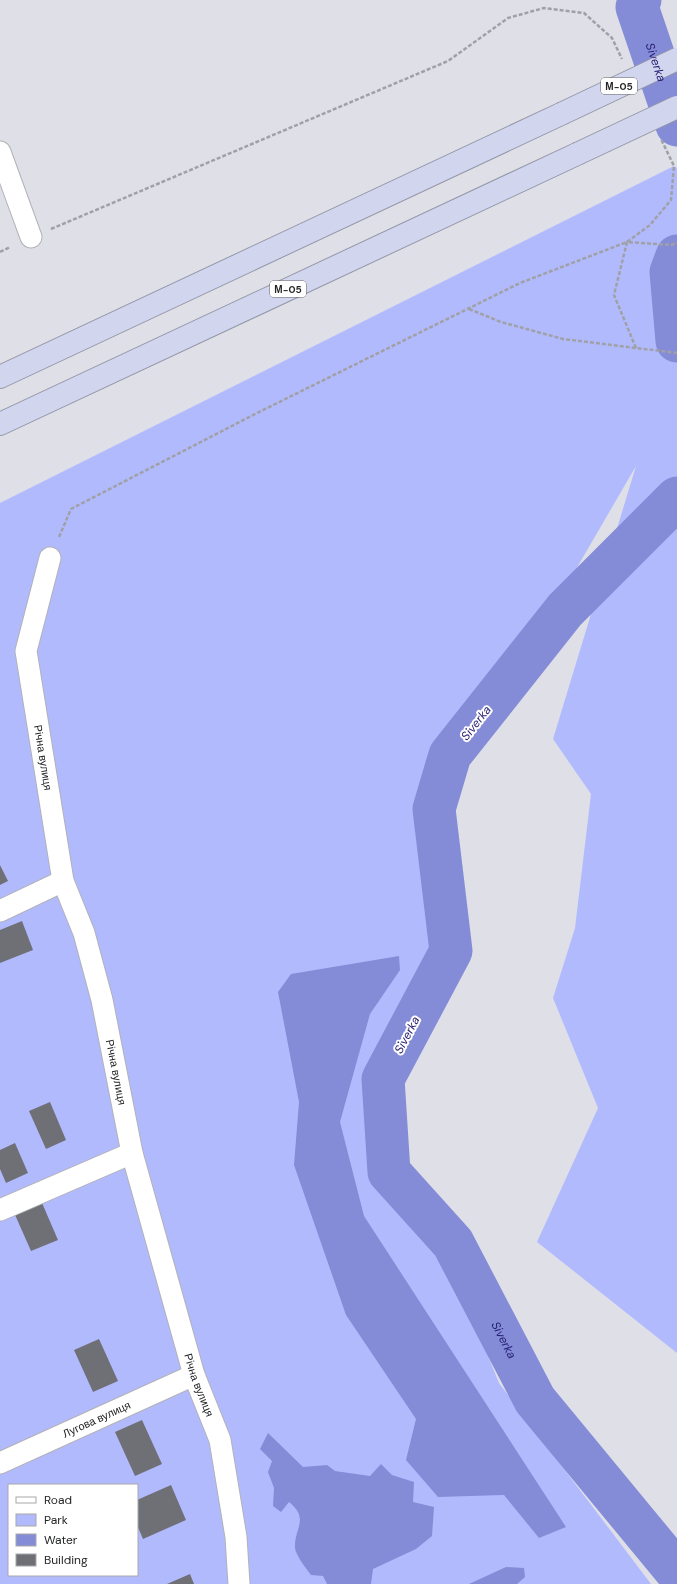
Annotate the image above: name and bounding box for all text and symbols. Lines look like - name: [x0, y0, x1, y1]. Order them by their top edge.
- water label: Siverka: [642, 41, 670, 84]
- road number: М-05: [601, 78, 637, 94]
- road number: М-05: [270, 281, 306, 297]
- water label: Siverka: [457, 702, 495, 744]
- street label: Річна вулиця: [31, 724, 55, 792]
- water label: Siverka: [391, 1013, 424, 1056]
- street label: Річна вулиця: [103, 1038, 129, 1106]
- water label: Siverka: [487, 1319, 520, 1362]
- street label: Річна вулиця: [181, 1352, 217, 1419]
- street label: Лугова вулиця: [60, 1398, 133, 1441]
- legend: [8, 1484, 138, 1576]
- text: Road: [44, 1492, 72, 1508]
- text: Park: [44, 1512, 68, 1528]
- text: Water: [44, 1532, 78, 1548]
- text: Building: [44, 1552, 88, 1568]

